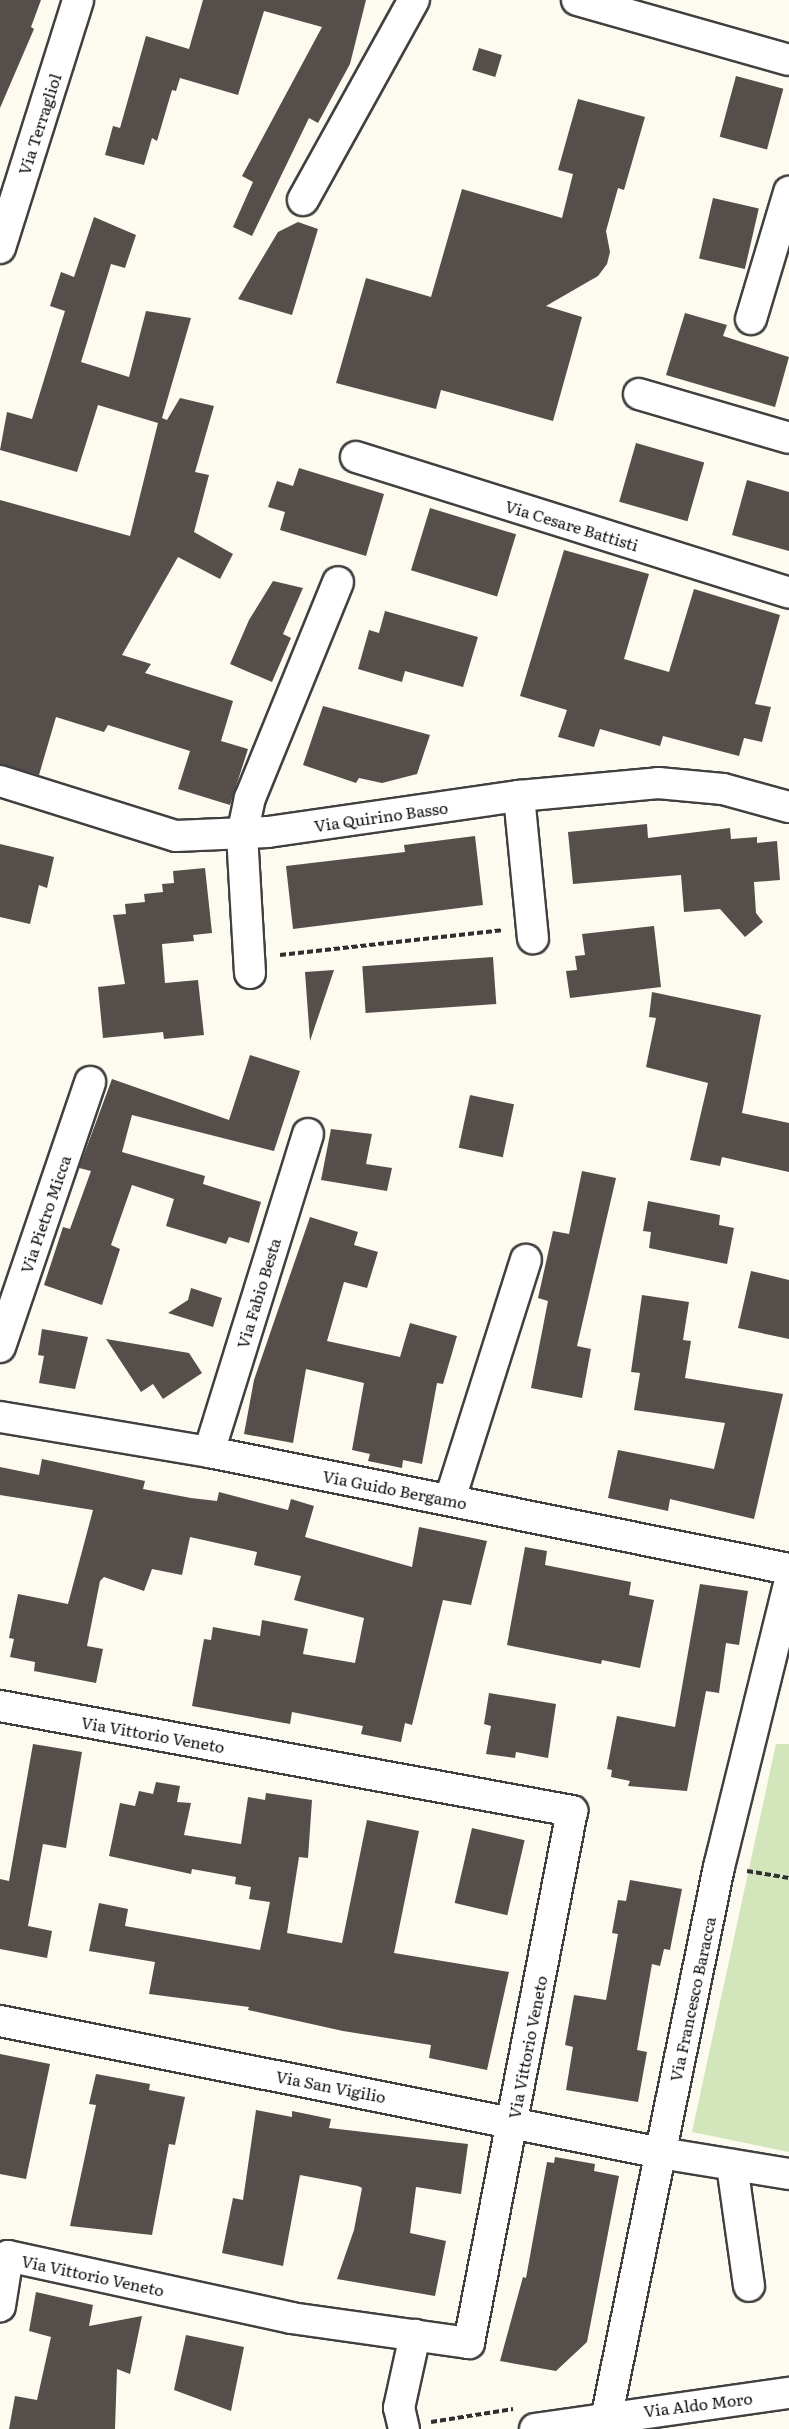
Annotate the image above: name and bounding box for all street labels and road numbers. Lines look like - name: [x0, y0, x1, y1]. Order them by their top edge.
- street label: Via Terragliol: [14, 71, 64, 177]
- street label: Via Cesare Battisti: [503, 496, 641, 554]
- street label: Via Quirino Basso: [313, 797, 449, 835]
- street label: Via Pietro Micca: [16, 1152, 74, 1276]
- street label: Via Fabio Besta: [232, 1236, 284, 1350]
- street label: Via Guido Bergamo: [321, 1466, 469, 1512]
- street label: Via Vittorio Veneto: [80, 1712, 226, 1756]
- street label: Via Francesco Baracca: [665, 1915, 719, 2083]
- street label: Via Vittorio Veneto: [504, 1974, 550, 2120]
- street label: Via San Vigilio: [274, 2066, 388, 2106]
- street label: Via Vittorio Veneto: [20, 2250, 166, 2300]
- street label: Via Aldo Moro: [642, 2388, 754, 2420]

